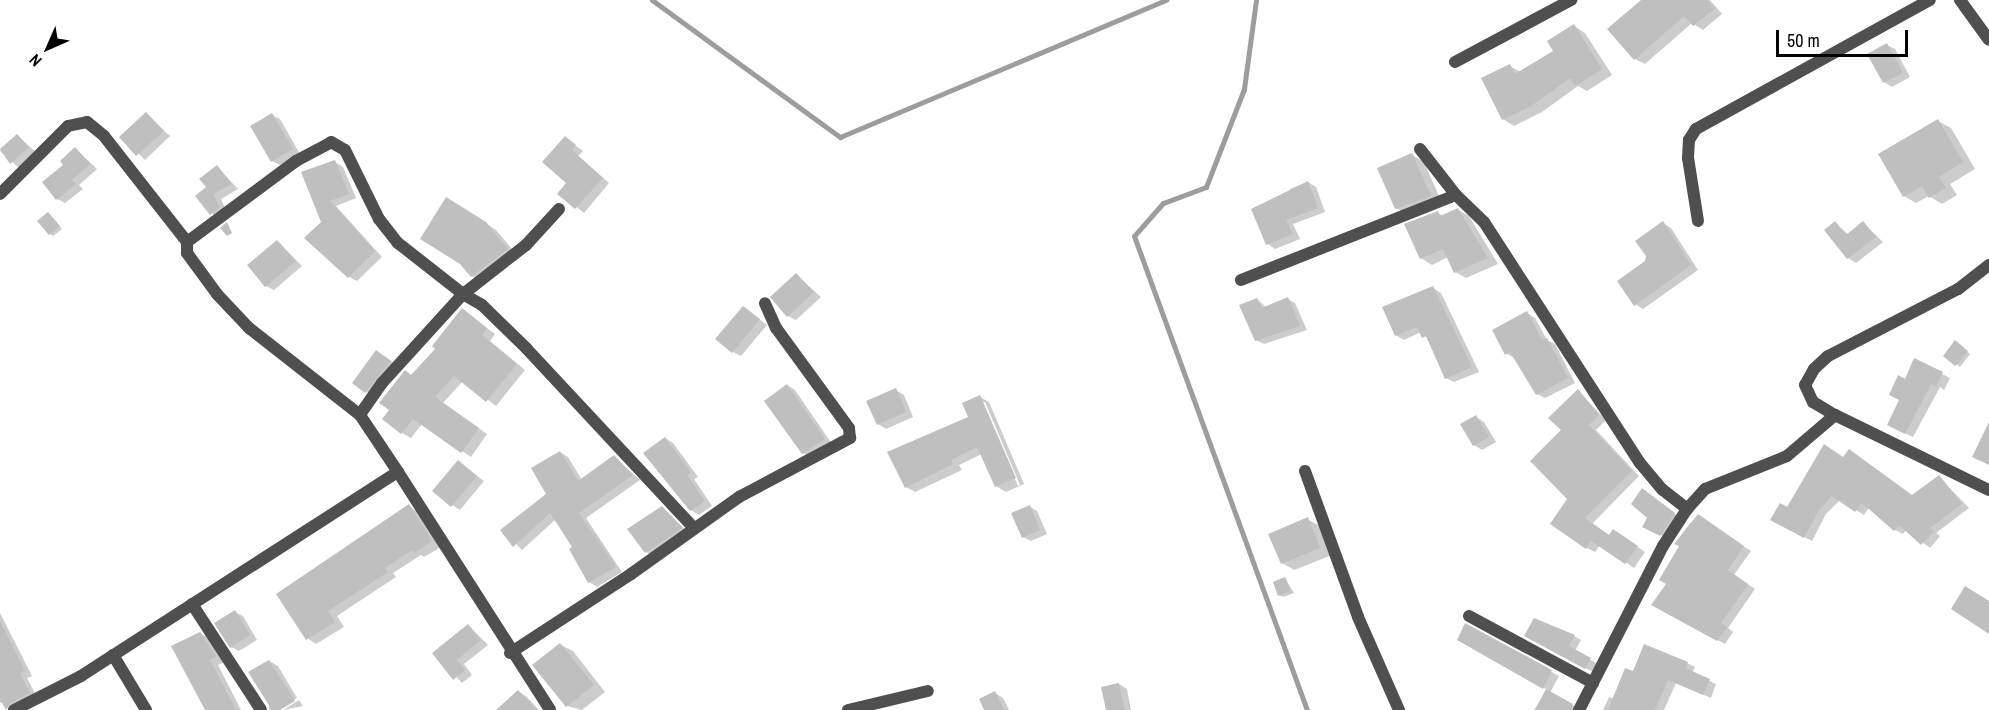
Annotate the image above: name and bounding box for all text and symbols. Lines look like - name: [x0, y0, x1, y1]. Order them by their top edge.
- north arrow: [18, 18, 78, 78]
- scale bar: [1779, 18, 1911, 56]
- text: 50 m: [1787, 28, 1820, 53]
- text: N: [24, 50, 46, 72]

